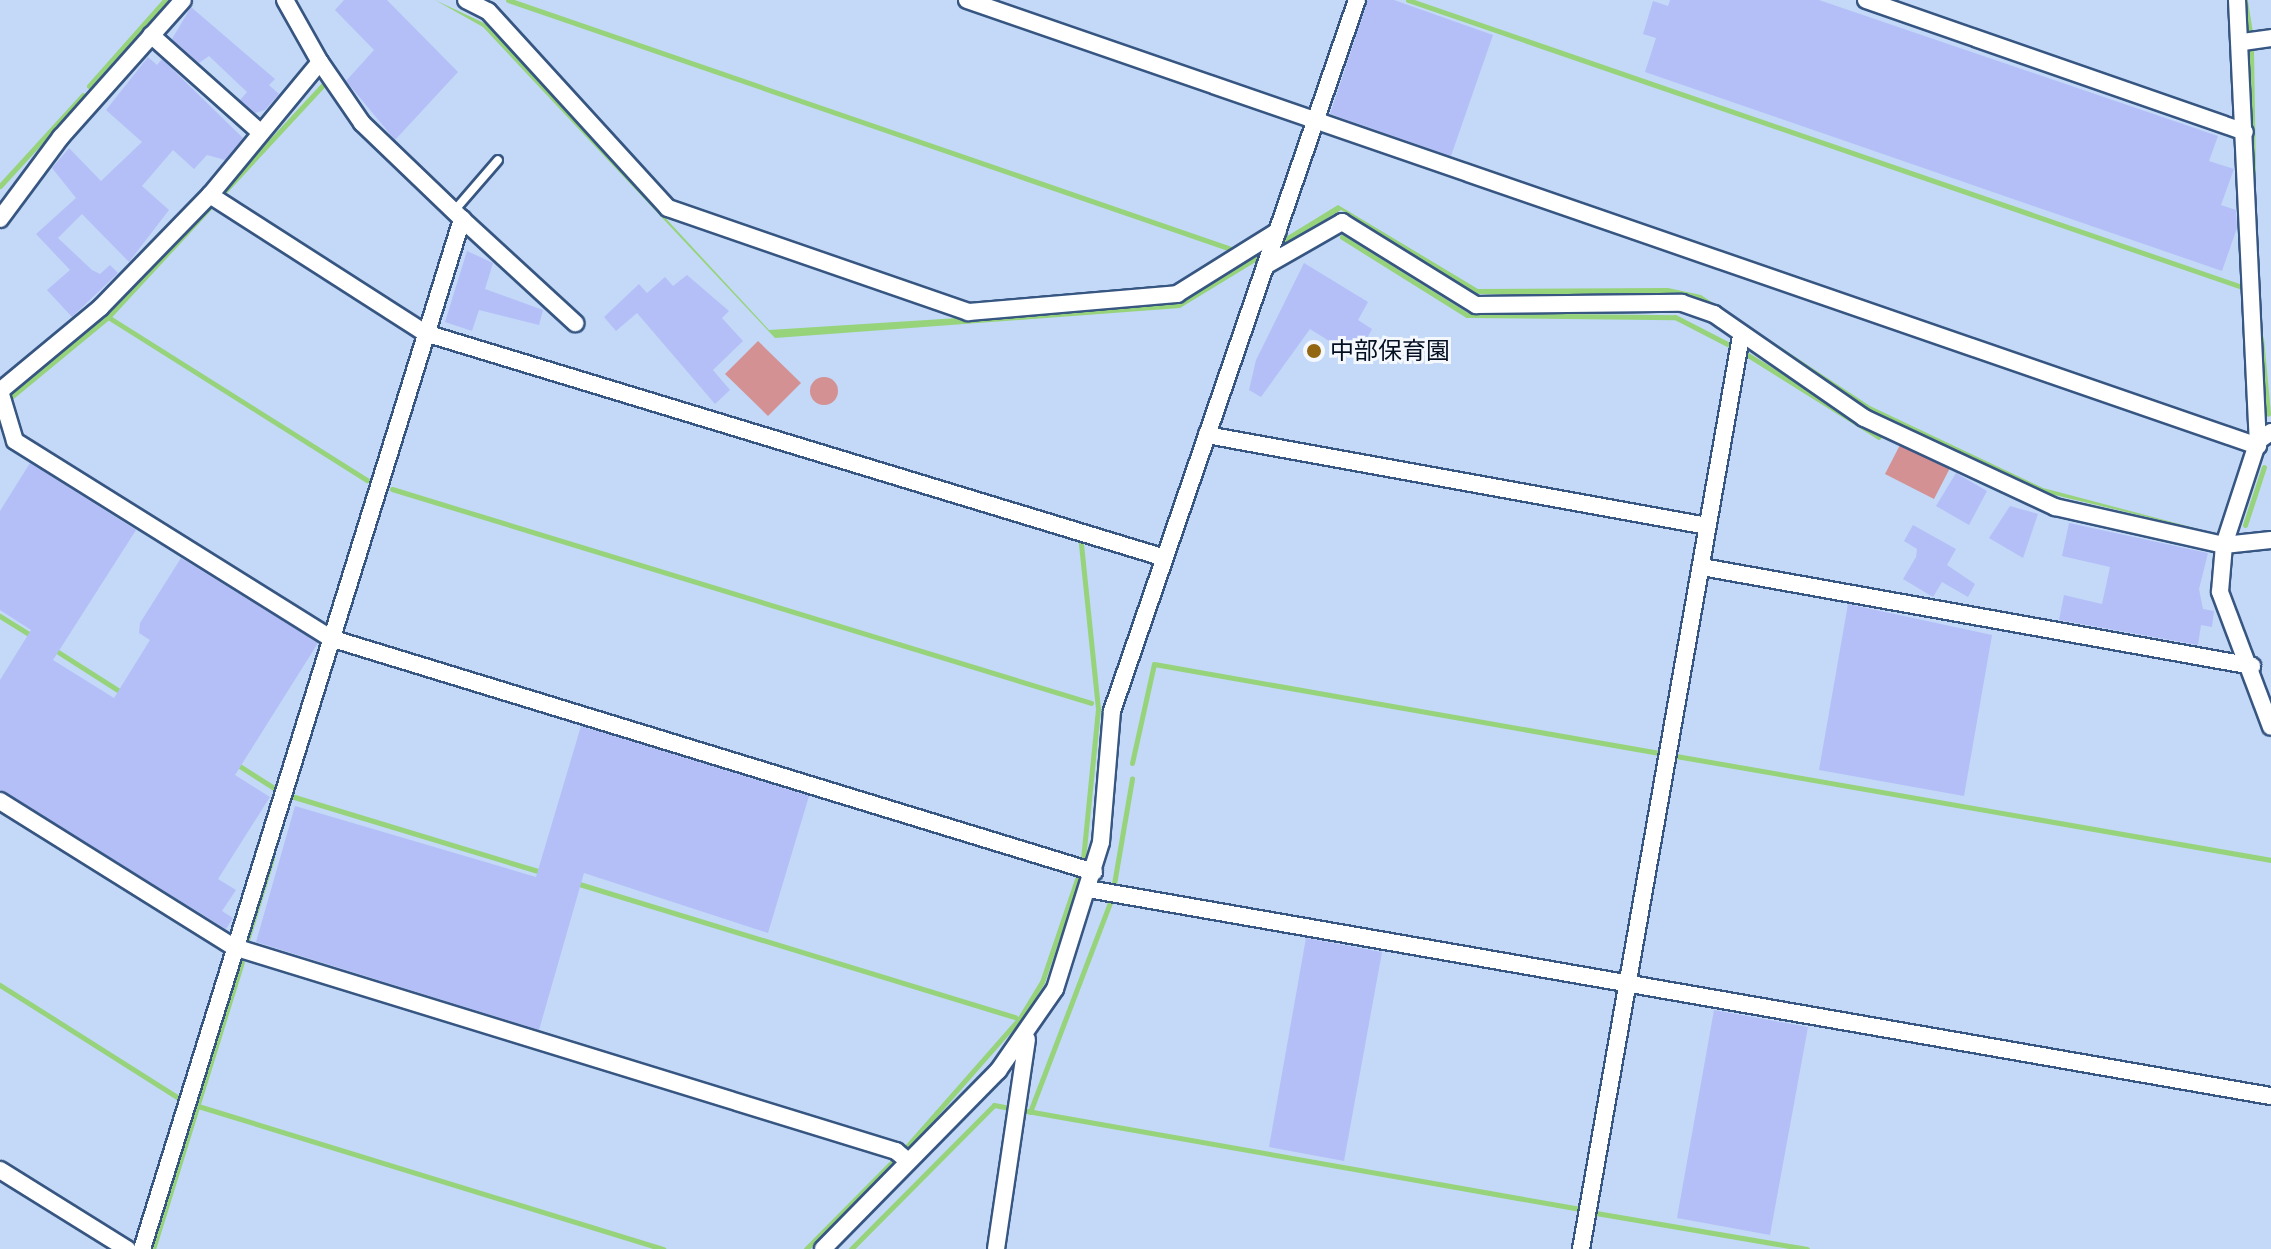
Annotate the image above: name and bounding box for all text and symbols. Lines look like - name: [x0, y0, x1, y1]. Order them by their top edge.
- place label: 中部保育園: [1330, 337, 1450, 365]
- marker: 中部保育園: [1305, 342, 1323, 360]

